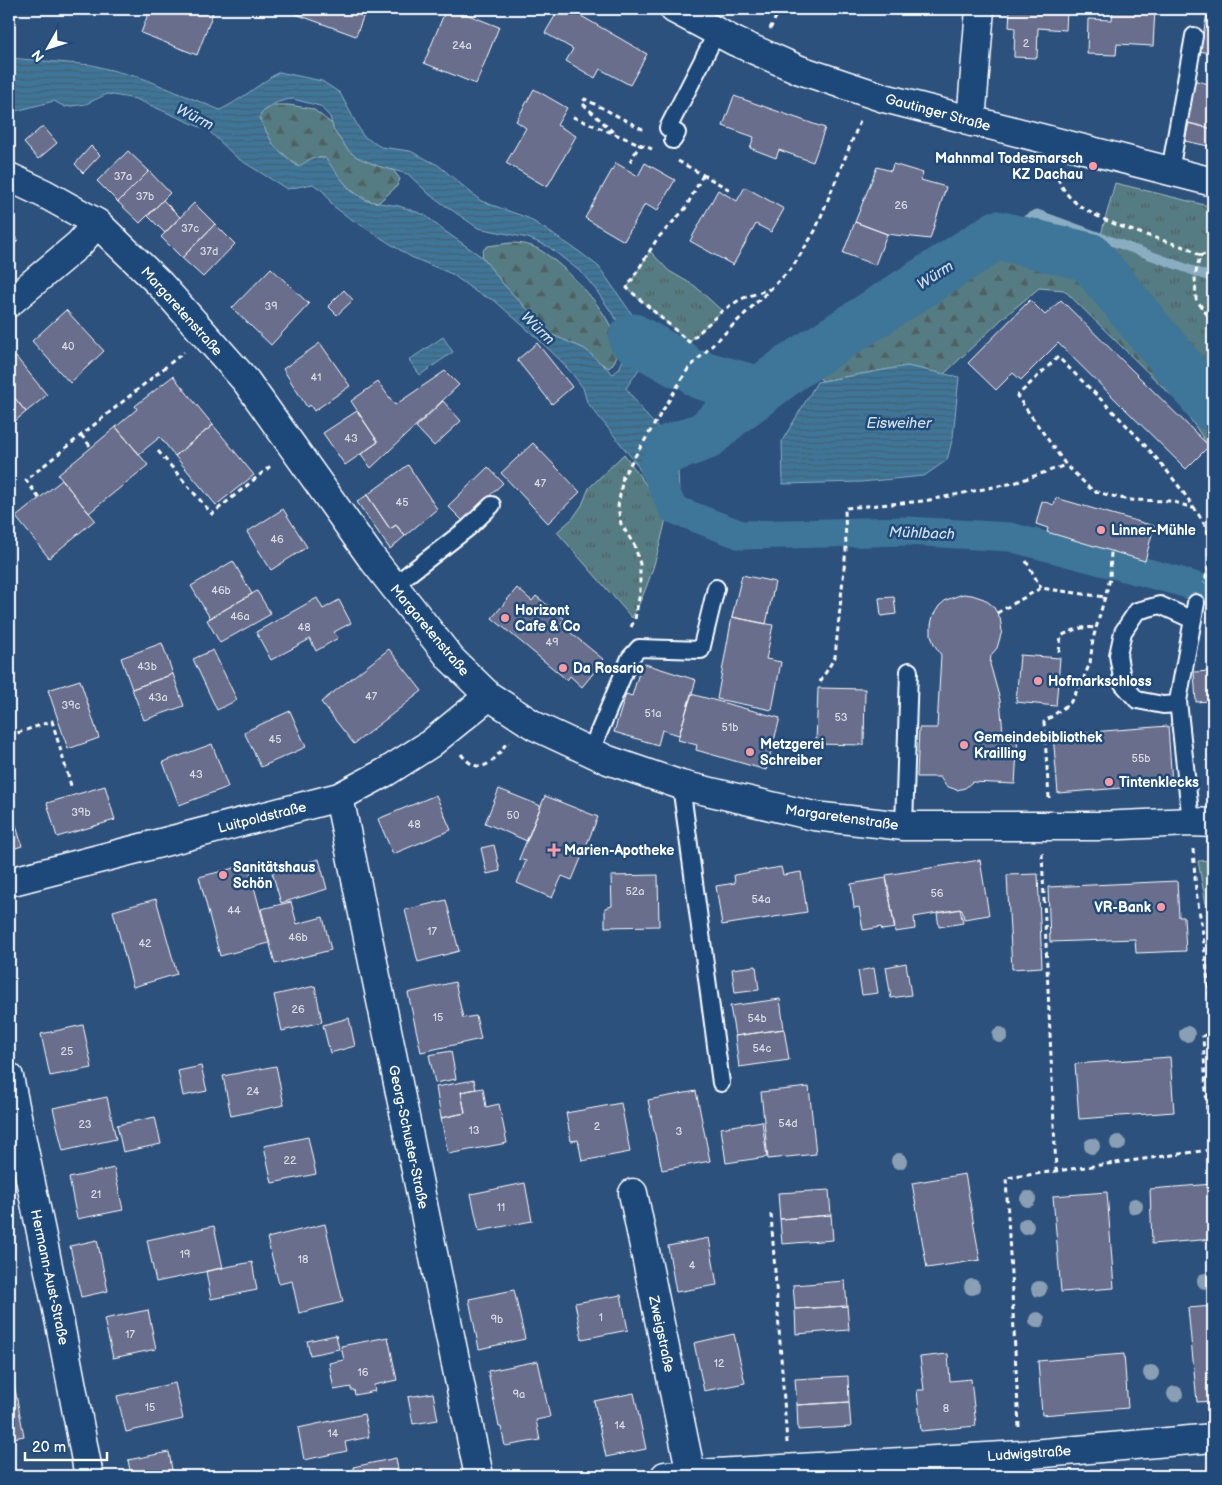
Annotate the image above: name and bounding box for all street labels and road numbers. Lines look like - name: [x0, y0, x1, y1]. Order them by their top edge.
- street label: Gautinger Straße: [883, 90, 992, 135]
- street label: Margaretenstraße: [137, 263, 226, 359]
- street label: Margaretenstraße: [386, 581, 473, 679]
- street label: Luitpoldstraße: [216, 798, 308, 837]
- street label: Margaretenstraße: [784, 801, 900, 834]
- street label: Georg-Schuster-Straße: [385, 1064, 432, 1211]
- street label: Hermann-Aust-Straße: [27, 1208, 72, 1346]
- street label: Zweigstraße: [645, 1293, 678, 1374]
- street label: Ludwigstraße: [986, 1442, 1072, 1465]

